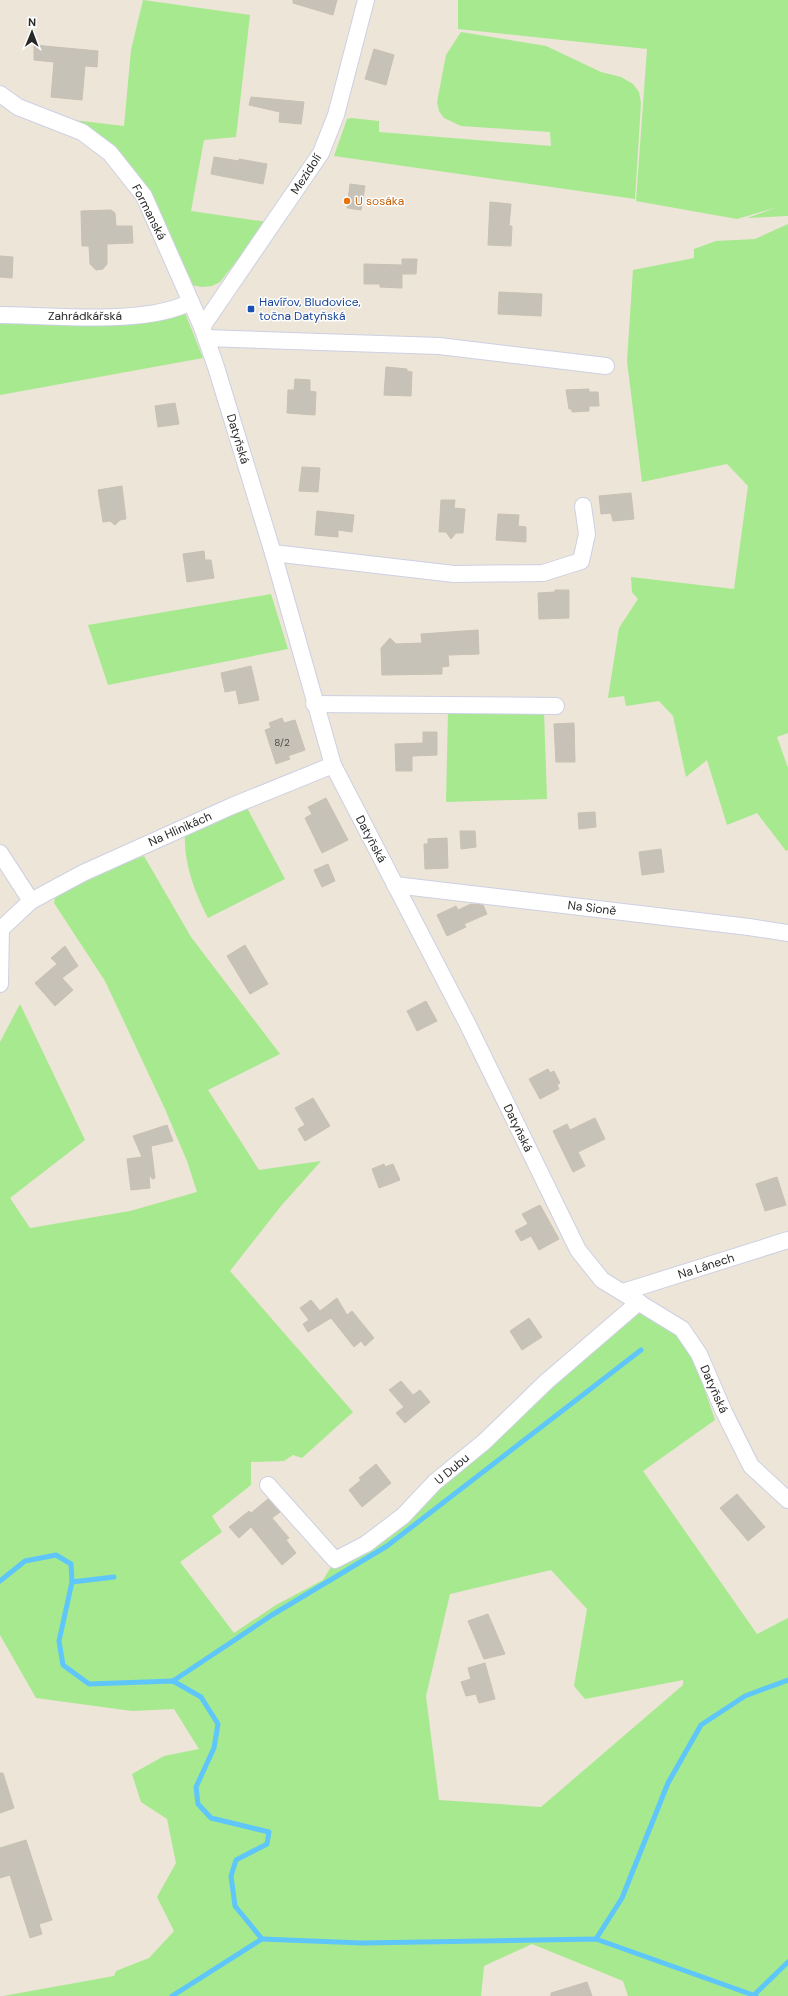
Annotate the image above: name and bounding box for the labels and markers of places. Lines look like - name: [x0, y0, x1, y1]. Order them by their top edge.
- place label: U sosáka: [355, 193, 404, 209]
- marker: U sosáka: [342, 196, 352, 206]
- place label: Havířov, Bludovice, točna Datyňská: [259, 294, 361, 324]
- marker: Havířov, Bludovice, točna Datyňská: [246, 304, 256, 314]

